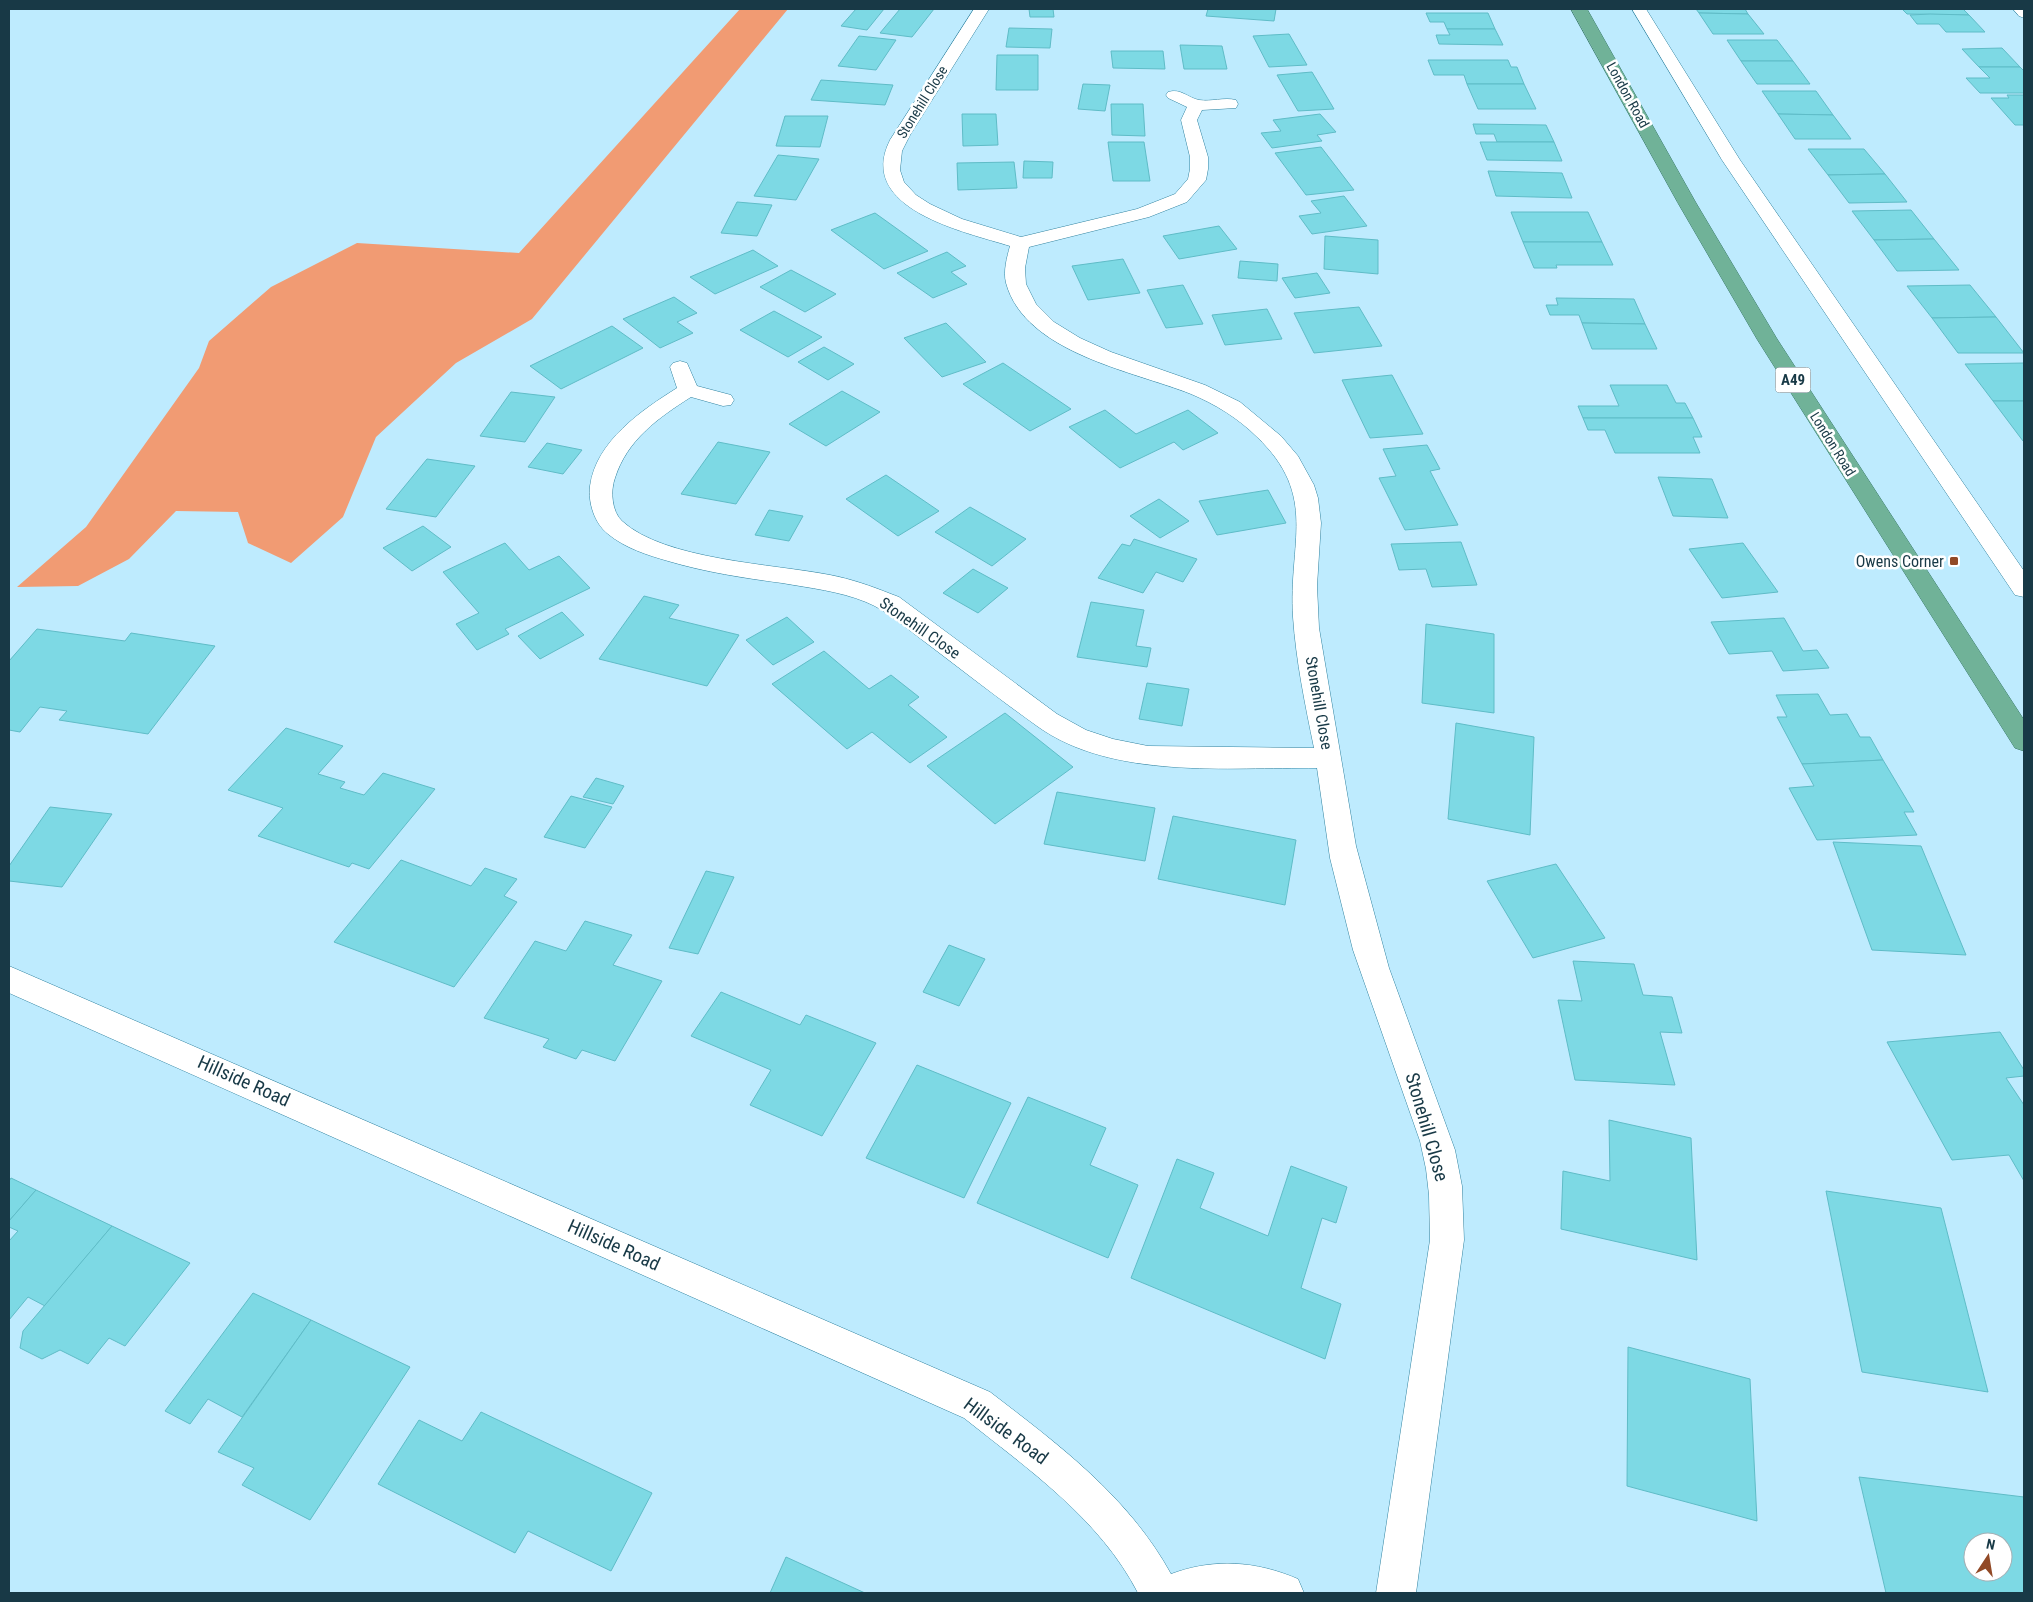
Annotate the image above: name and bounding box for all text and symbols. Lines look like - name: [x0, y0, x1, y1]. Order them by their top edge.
- street label: London Road: [1603, 59, 1653, 131]
- street label: Stonehill Close: [893, 62, 951, 141]
- road number: A49: [1776, 368, 1810, 392]
- street label: London Road: [1807, 409, 1859, 479]
- place label: Owens Corner: [1856, 552, 1944, 571]
- marker: Owens Corner: [1948, 555, 1960, 567]
- street label: Stonehill Close: [876, 593, 964, 663]
- street label: Stonehill Close: [1301, 655, 1337, 751]
- street label: Hillside Road: [194, 1050, 294, 1112]
- street label: Stonehill Close: [1401, 1070, 1453, 1184]
- street label: Hillside Road: [564, 1214, 664, 1276]
- street label: Hillside Road: [959, 1393, 1053, 1469]
- north arrow: [1963, 1532, 2013, 1582]
- text: N: [1985, 1536, 1997, 1553]

